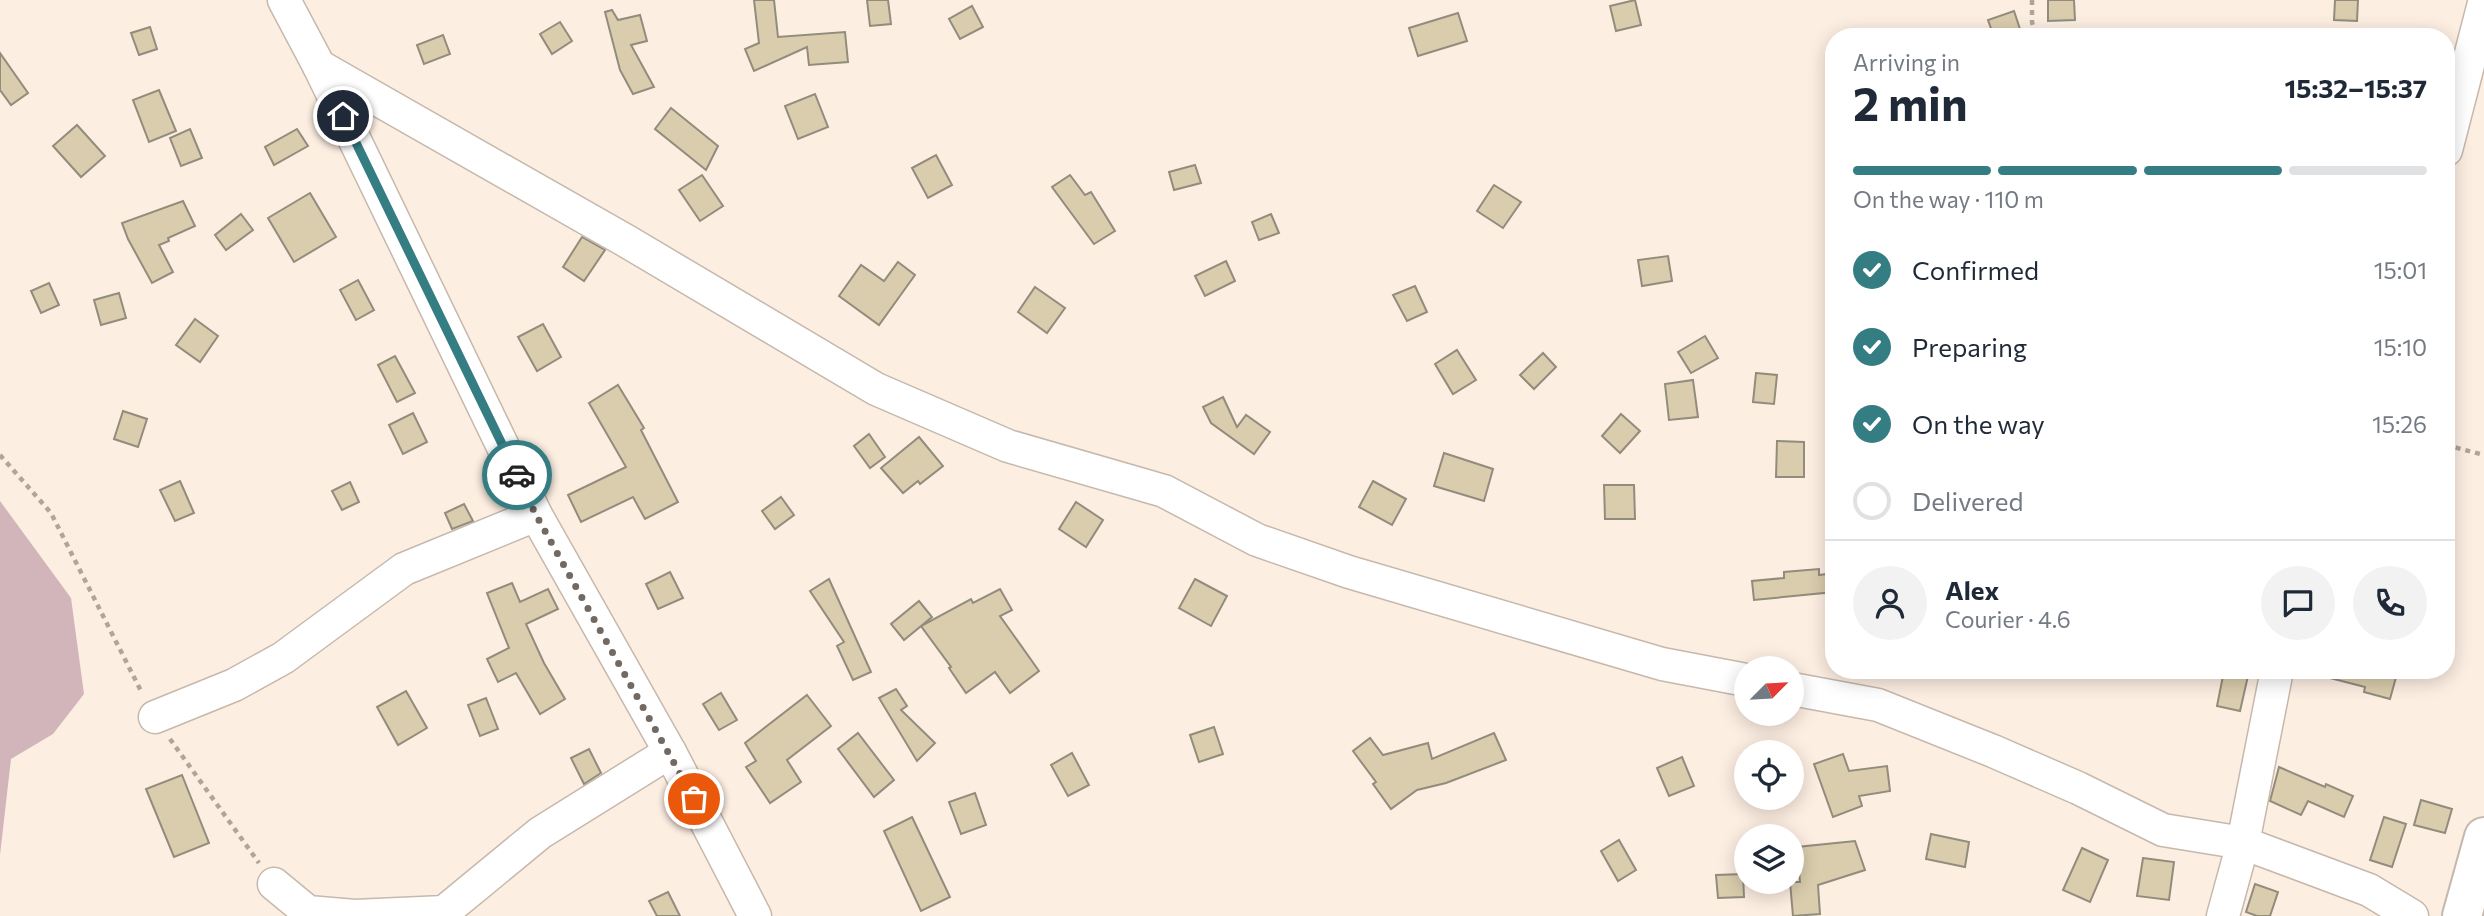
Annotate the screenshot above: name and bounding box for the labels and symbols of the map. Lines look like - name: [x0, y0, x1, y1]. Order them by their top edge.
- pin: [313, 86, 373, 146]
- courier: [482, 440, 552, 510]
- north arrow: [1734, 656, 1804, 726]
- pin: [664, 769, 724, 829]

